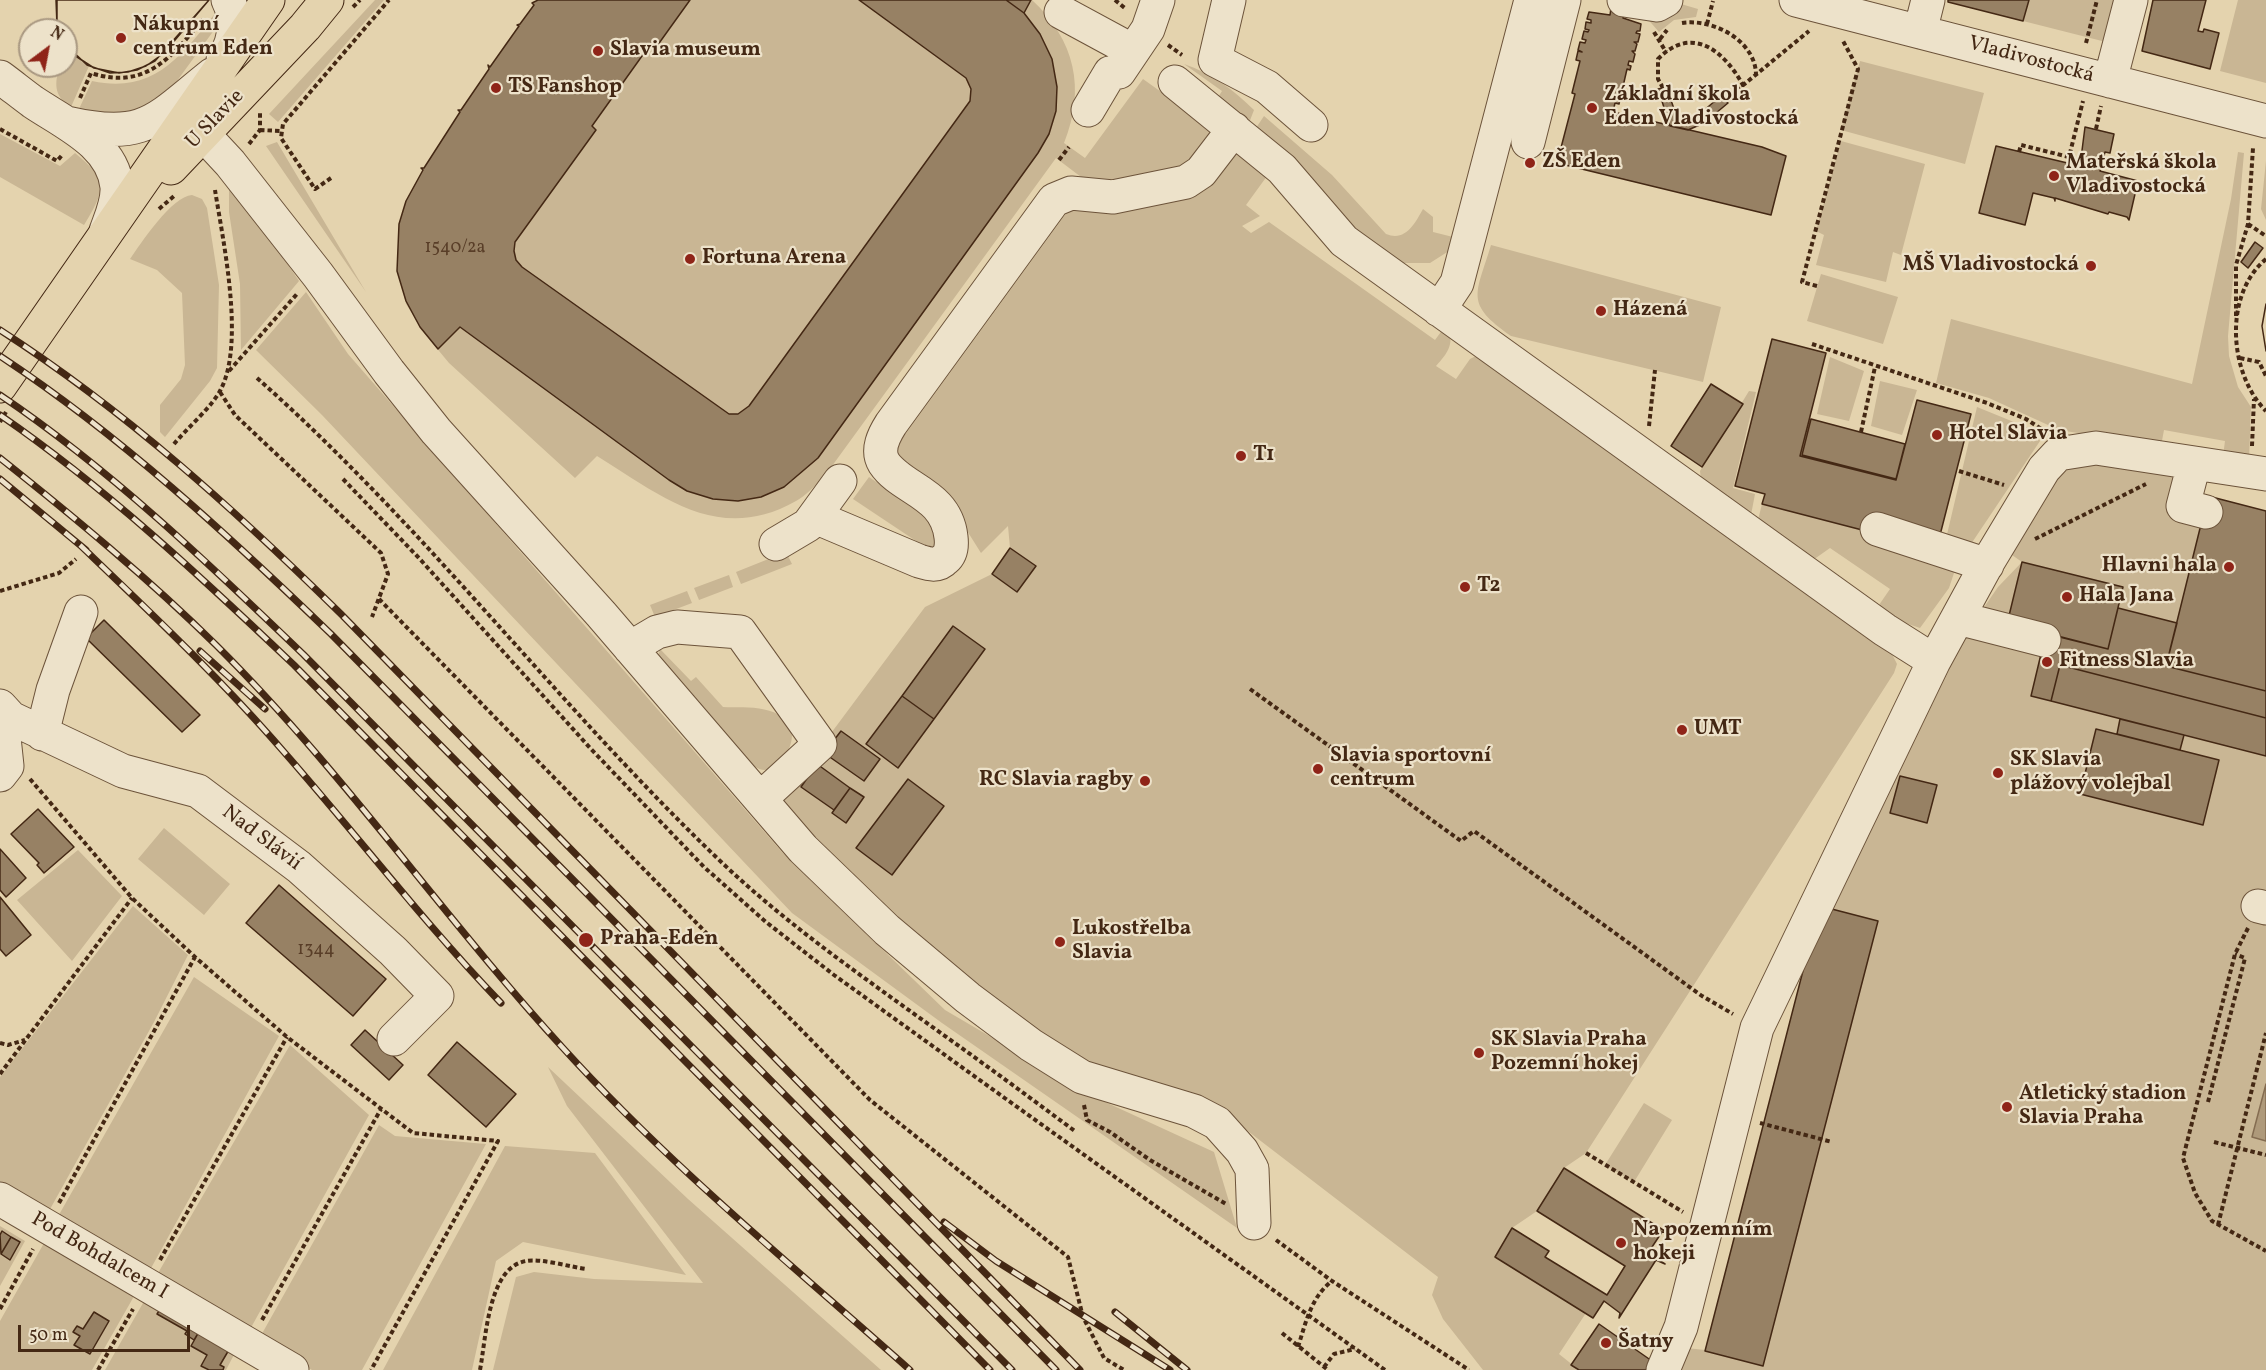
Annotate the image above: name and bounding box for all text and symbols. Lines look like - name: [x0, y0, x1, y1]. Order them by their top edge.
- place label: Nákupní centrum Eden: [133, 13, 273, 63]
- north arrow: [18, 18, 78, 78]
- text: N: [46, 22, 67, 47]
- marker: Nákupní centrum Eden: [114, 31, 128, 45]
- street label: Vladivostocká: [1965, 32, 2097, 90]
- place label: Slavia museum: [610, 38, 761, 64]
- marker: Slavia museum: [591, 44, 605, 58]
- place label: TS Fanshop: [508, 75, 622, 101]
- marker: TS Fanshop: [489, 81, 503, 95]
- place label: Základní škola Eden Vladivostocká: [1604, 83, 1799, 133]
- street label: U Slavie: [181, 85, 251, 155]
- marker: Základní škola Eden Vladivostocká: [1585, 101, 1599, 115]
- place label: ZŠ Eden: [1542, 150, 1621, 176]
- place label: Mateřská škola Vladivostocká: [2066, 151, 2217, 201]
- marker: ZŠ Eden: [1523, 156, 1537, 170]
- marker: Mateřská škola Vladivostocká: [2047, 169, 2061, 183]
- house number: 1540/2a: [424, 238, 486, 260]
- place label: Fortuna Arena: [702, 246, 846, 272]
- marker: Fortuna Arena: [683, 252, 697, 266]
- place label: MŠ Vladivostocká: [1903, 253, 2079, 279]
- marker: MŠ Vladivostocká: [2084, 259, 2098, 273]
- place label: Házená: [1613, 298, 1688, 324]
- marker: Házená: [1594, 304, 1608, 318]
- place label: Hotel Slavia: [1949, 422, 2068, 448]
- marker: Hotel Slavia: [1930, 428, 1944, 442]
- place label: T1: [1253, 443, 1274, 469]
- marker: T1: [1234, 449, 1248, 463]
- place label: Hlavni hala: [2102, 554, 2217, 580]
- marker: Hlavni hala: [2222, 560, 2236, 574]
- place label: T2: [1477, 574, 1500, 600]
- marker: T2: [1458, 580, 1472, 594]
- place label: Hala Jana: [2079, 584, 2174, 610]
- marker: Hala Jana: [2060, 590, 2074, 604]
- place label: Fitness Slavia: [2059, 649, 2194, 675]
- marker: Fitness Slavia: [2040, 655, 2054, 669]
- place label: UMT: [1694, 717, 1742, 743]
- marker: UMT: [1675, 723, 1689, 737]
- place label: Slavia sportovní centrum: [1330, 744, 1492, 794]
- place label: SK Slavia plážový volejbal: [2010, 748, 2171, 798]
- marker: Slavia sportovní centrum: [1311, 762, 1325, 776]
- marker: SK Slavia plážový volejbal: [1991, 766, 2005, 780]
- place label: RC Slavia ragby: [979, 768, 1133, 794]
- marker: RC Slavia ragby: [1138, 774, 1152, 788]
- street label: Nad Slávií: [216, 801, 306, 877]
- place label: Lukostřelba Slavia: [1072, 917, 1191, 967]
- place label: Praha-Eden: [600, 927, 718, 953]
- marker: Praha-Eden: [577, 931, 595, 949]
- marker: Lukostřelba Slavia: [1053, 935, 1067, 949]
- house number: 1344: [297, 940, 335, 962]
- place label: SK Slavia Praha Pozemní hokej: [1491, 1028, 1647, 1078]
- marker: SK Slavia Praha Pozemní hokej: [1472, 1046, 1486, 1060]
- place label: Atletický stadion Slavia Praha: [2019, 1082, 2186, 1132]
- marker: Atletický stadion Slavia Praha: [2000, 1100, 2014, 1114]
- street label: Pod Bohdalcem I: [26, 1208, 172, 1306]
- place label: Na pozemním hokeji: [1633, 1218, 1772, 1268]
- marker: Na pozemním hokeji: [1614, 1236, 1628, 1250]
- scale bar: [21, 1313, 194, 1351]
- text: 50 m: [29, 1323, 68, 1348]
- place label: Šatny: [1618, 1330, 1673, 1356]
- marker: Šatny: [1599, 1336, 1613, 1350]

